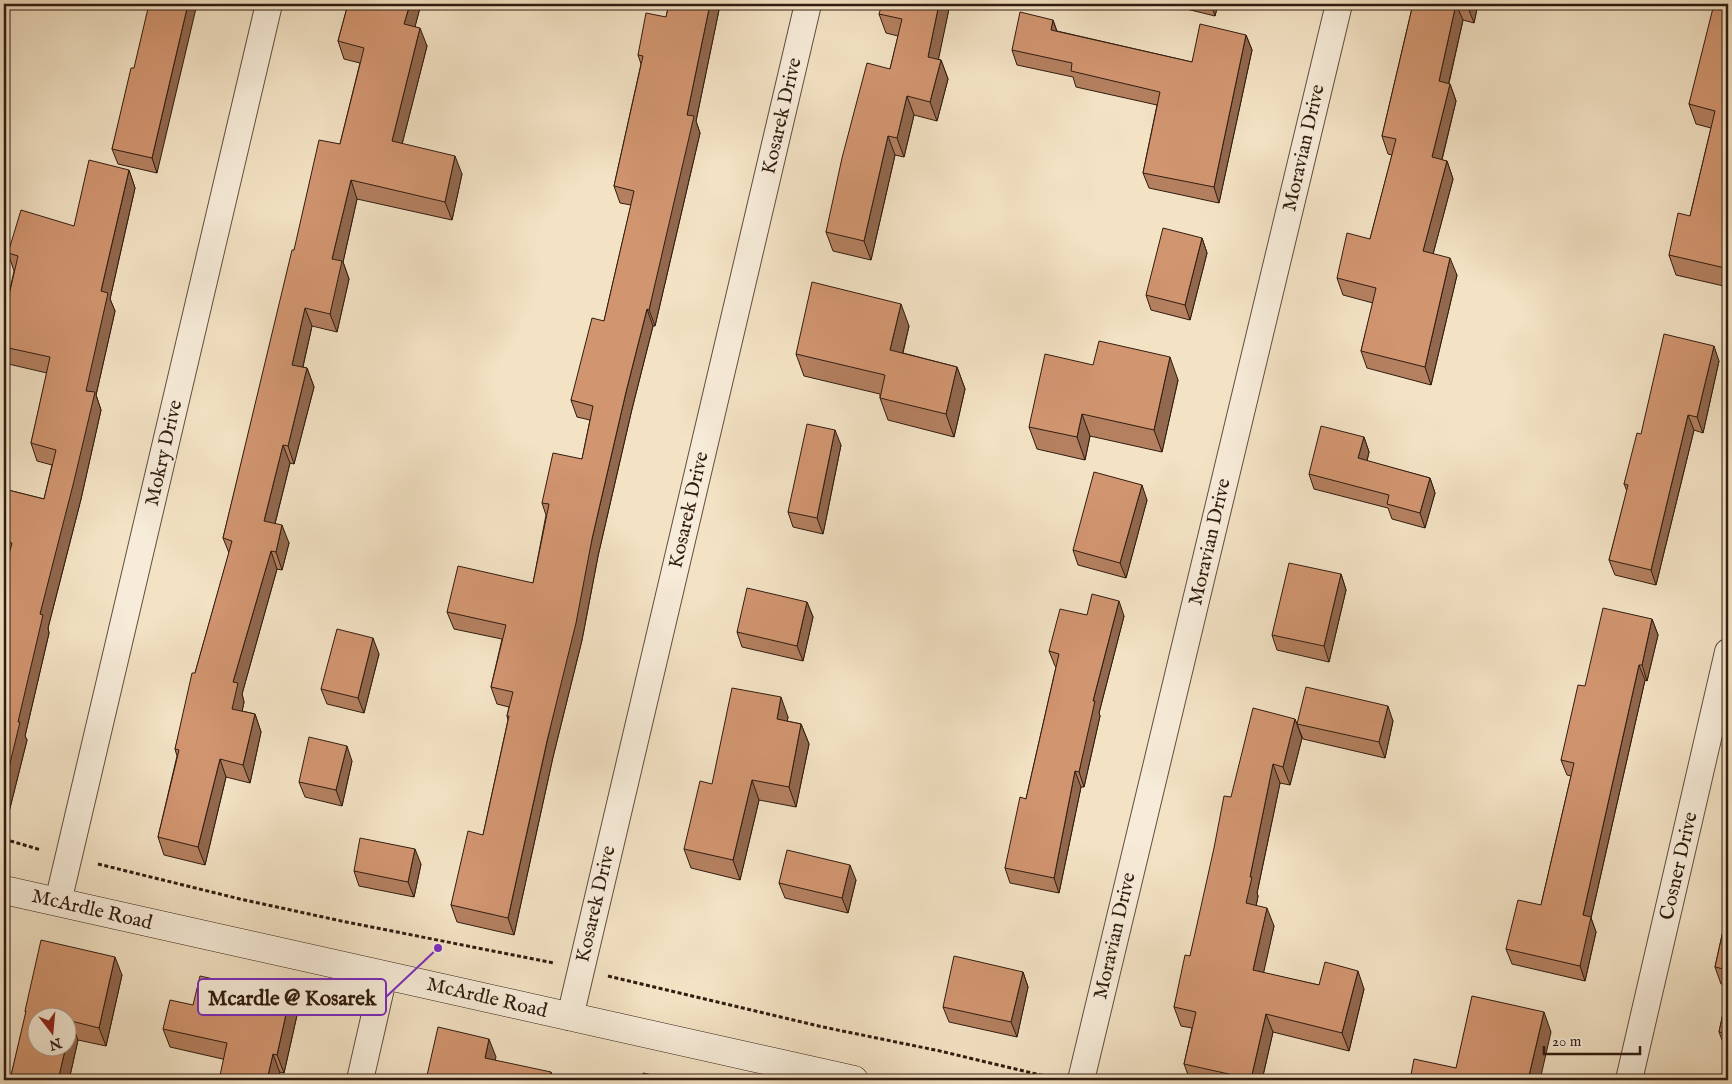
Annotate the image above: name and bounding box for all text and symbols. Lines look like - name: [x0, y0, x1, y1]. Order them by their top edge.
- street label: Kosarek Drive: [756, 55, 808, 177]
- street label: Moravian Drive: [1277, 82, 1331, 214]
- street label: Mokry Drive: [140, 398, 188, 508]
- street label: Kosarek Drive: [663, 449, 715, 571]
- street label: Moravian Drive: [1183, 476, 1237, 608]
- street label: Cosner Drive: [1654, 809, 1704, 923]
- street label: Kosarek Drive: [570, 843, 622, 965]
- street label: Moravian Drive: [1088, 870, 1142, 1002]
- street label: McArdle Road: [29, 884, 155, 936]
- street label: McArdle Road: [424, 972, 550, 1024]
- callout: Mcardle @ Kosarek: [198, 979, 386, 1015]
- text: Mcardle @ Kosarek: [208, 986, 377, 1013]
- north arrow: [28, 1006, 78, 1056]
- scale bar: [1544, 1024, 1641, 1056]
- text: 20 m: [1552, 1032, 1582, 1051]
- text: N: [47, 1033, 65, 1054]

